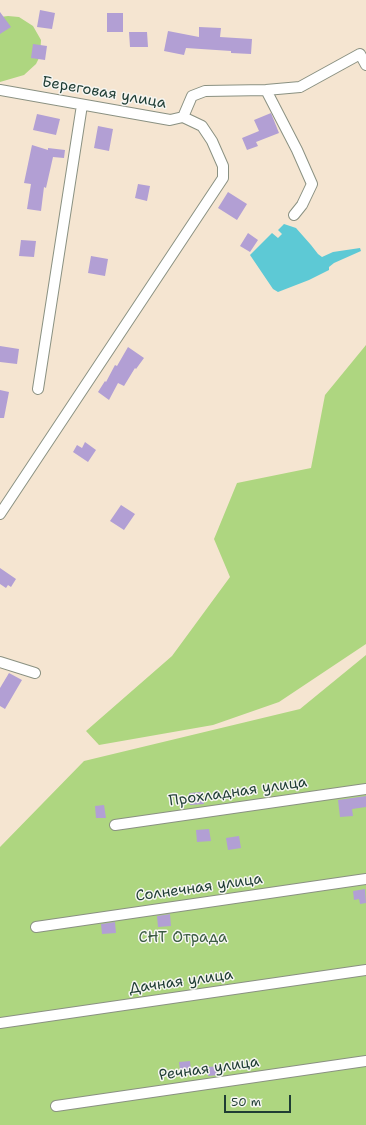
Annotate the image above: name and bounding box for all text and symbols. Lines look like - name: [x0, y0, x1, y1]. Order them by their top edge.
- street label: Береговая улица: [40, 73, 168, 113]
- street label: Прохладная улица: [168, 773, 308, 811]
- street label: Солнечная улица: [134, 870, 264, 906]
- park label: СНТ Отрада: [139, 929, 227, 947]
- street label: Дачная улица: [128, 966, 234, 998]
- street label: Речная улица: [158, 1053, 260, 1085]
- scale bar: [226, 1087, 293, 1113]
- text: 50 m: [231, 1094, 261, 1110]

